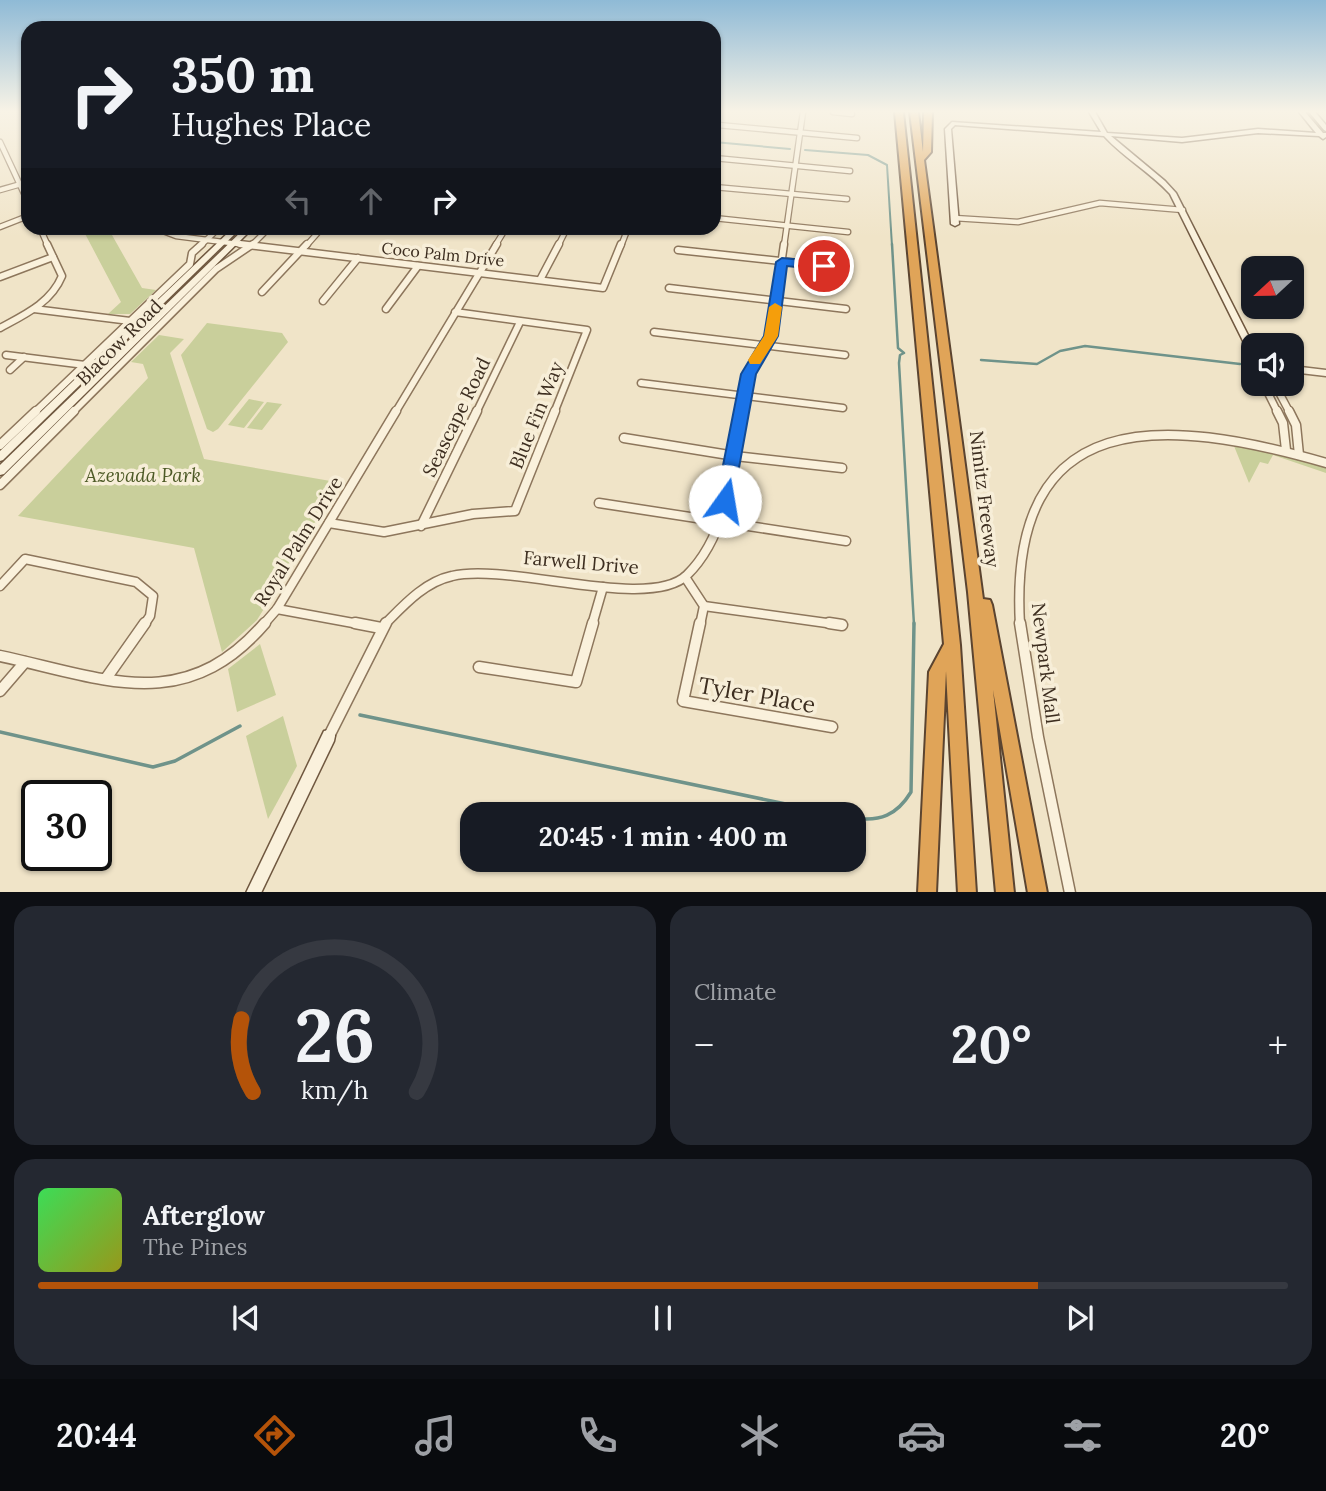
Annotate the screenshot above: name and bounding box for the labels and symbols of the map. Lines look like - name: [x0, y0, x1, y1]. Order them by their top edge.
- pin: [794, 236, 854, 296]
- street label: Coco Palm Drive: [381, 238, 506, 270]
- north arrow: [1241, 256, 1304, 318]
- street label: Blacow Road: [71, 294, 167, 390]
- street label: Seascape Road: [417, 353, 495, 481]
- street label: Blue Fin Way: [504, 358, 568, 472]
- street label: Nimitz Freeway: [965, 429, 1005, 569]
- park label: Azevada Park: [84, 463, 201, 487]
- position arrow: [688, 464, 762, 538]
- street label: Royal Palm Drive: [248, 472, 348, 610]
- street label: Farwell Drive: [522, 545, 640, 579]
- street label: Newpark Mall: [1027, 601, 1065, 725]
- street label: Tyler Place: [696, 670, 818, 719]
- speed limit sign: 30: [21, 780, 112, 871]

